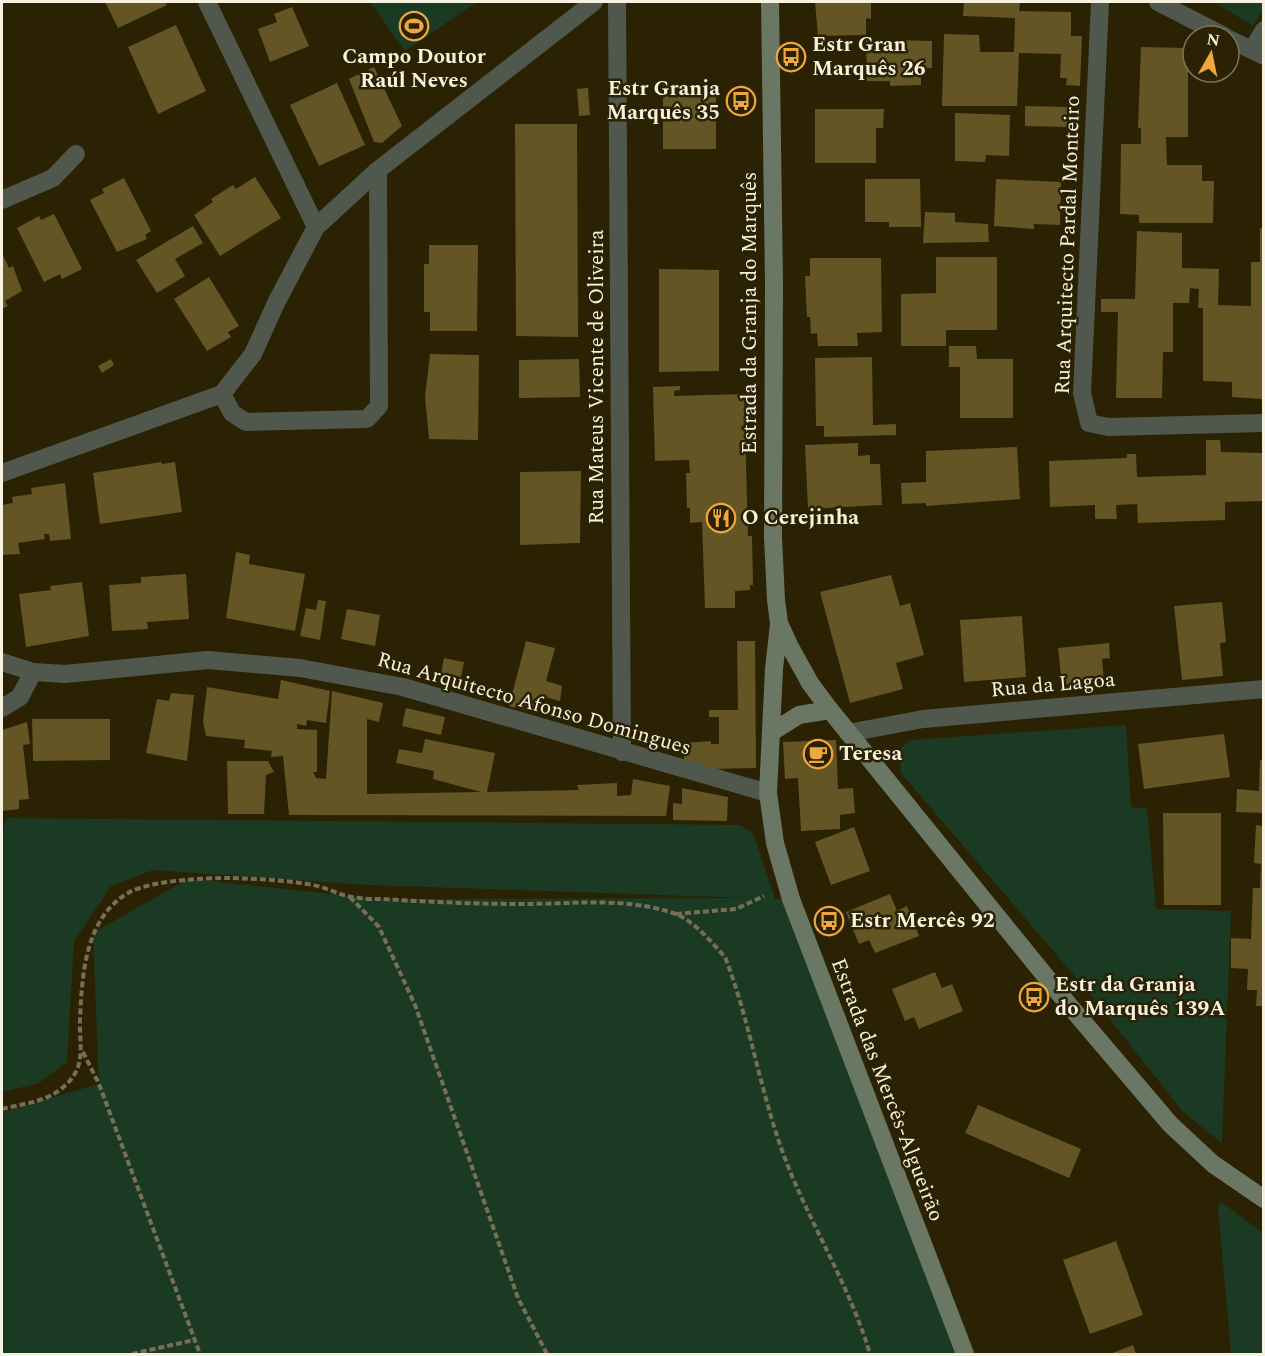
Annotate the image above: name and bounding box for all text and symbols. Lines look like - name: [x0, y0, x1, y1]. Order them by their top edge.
- sports icon: Campo Doutor Raúl Neves: [398, 10, 430, 42]
- north arrow: [1181, 24, 1241, 84]
- text: N: [1205, 27, 1222, 53]
- place label: Estr Gran Marquês 26: [812, 29, 926, 85]
- place label: Campo Doutor Raúl Neves: [342, 41, 486, 97]
- bus stop icon: Estr Gran Marquês 26: [775, 41, 807, 73]
- place label: Estr Granja Marquês 35: [606, 73, 720, 129]
- bus stop icon: Estr Granja Marquês 35: [725, 85, 757, 117]
- street label: Rua Arquitecto Pardal Monteiro: [1047, 95, 1089, 395]
- street label: Estrada da Granja do Marquês: [734, 172, 766, 454]
- street label: Rua Mateus Vicente de Oliveira: [581, 229, 613, 525]
- restaurant icon: O Cerejinha: [705, 502, 737, 534]
- place label: O Cerejinha: [742, 502, 859, 534]
- street label: Rua Arquitecto Afonso Domingues: [373, 644, 695, 764]
- street label: Rua da Lagoa: [989, 664, 1117, 706]
- cafe icon: Teresa: [802, 738, 834, 770]
- place label: Teresa: [839, 738, 902, 770]
- bus stop icon: Estr Mercês 92: [813, 905, 845, 937]
- place label: Estr Mercês 92: [850, 905, 994, 937]
- street label: Estrada das Mercês-Algueirão: [822, 954, 952, 1226]
- place label: Estr da Granja do Marquês 139A: [1055, 969, 1226, 1025]
- bus stop icon: Estr da Granja do Marquês 139A: [1018, 981, 1050, 1013]

